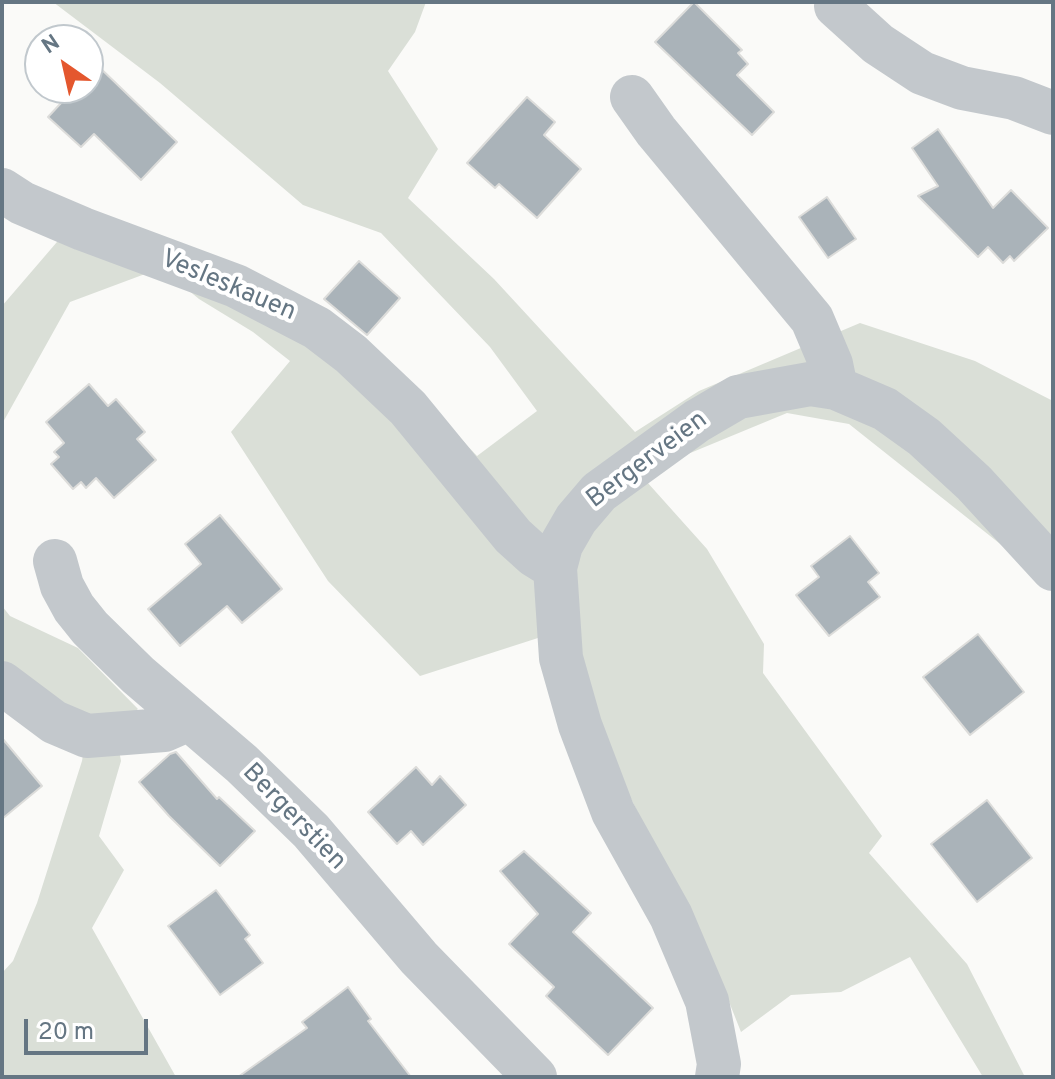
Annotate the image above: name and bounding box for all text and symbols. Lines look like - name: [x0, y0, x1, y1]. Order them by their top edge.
- north arrow: [24, 24, 104, 104]
- text: N: [37, 30, 66, 61]
- street label: Vesleskauen: [156, 245, 300, 329]
- street label: Bergerveien: [582, 406, 714, 516]
- street label: Bergerstien: [234, 758, 352, 878]
- scale bar: [28, 1003, 152, 1053]
- text: 20 m: [38, 1018, 94, 1048]

